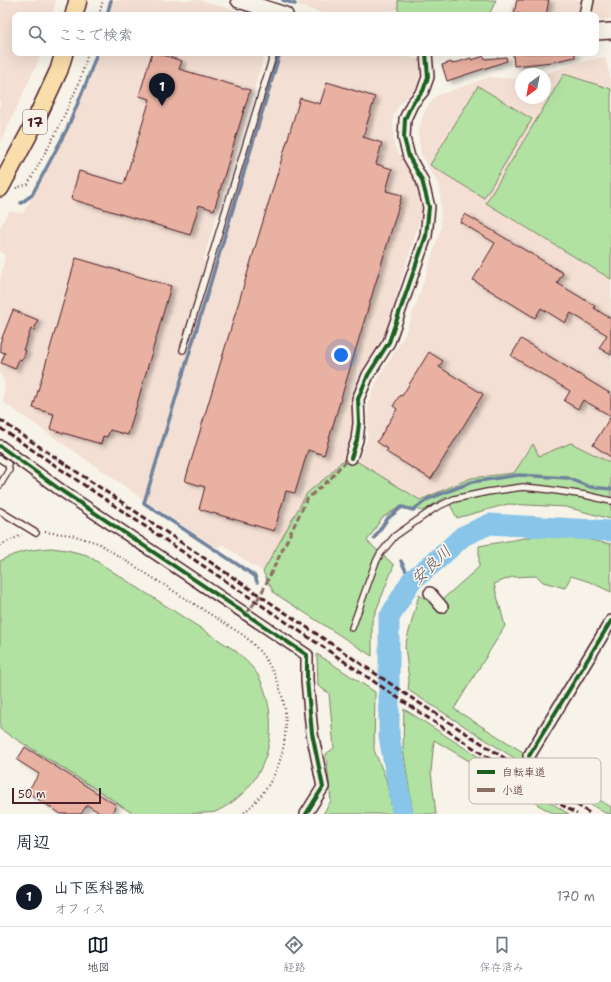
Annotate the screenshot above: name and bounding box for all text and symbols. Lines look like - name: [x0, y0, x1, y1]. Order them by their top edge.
- search box: [12, 12, 599, 56]
- icon: search: [26, 23, 48, 45]
- text: ここで検索: [58, 25, 133, 45]
- north arrow: [515, 68, 551, 104]
- pin: 1: [149, 73, 175, 106]
- road number: 17: [23, 110, 47, 134]
- your location: [331, 345, 351, 365]
- water label: 安良川: [406, 541, 456, 589]
- legend: [469, 758, 601, 804]
- text: 自転車道: [502, 765, 546, 780]
- text: 小道: [502, 783, 524, 798]
- scale bar: [12, 786, 101, 805]
- text: 50 m: [18, 787, 46, 802]
- text: 周辺: [16, 831, 50, 853]
- text: 山下医科器械: [54, 878, 144, 898]
- text: 1: [26, 888, 32, 905]
- text: 170 m: [557, 888, 595, 905]
- text: オフィス: [54, 900, 106, 917]
- tab: 地図: [87, 934, 109, 975]
- tab: 経路: [283, 934, 305, 975]
- tab: 保存済み: [480, 934, 524, 975]

